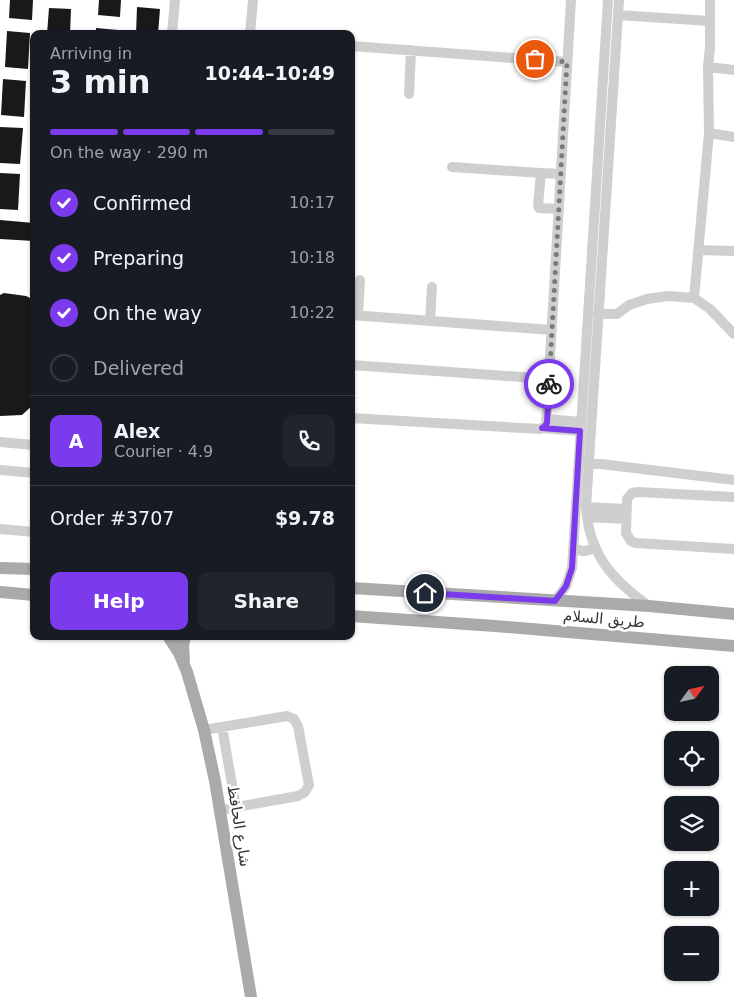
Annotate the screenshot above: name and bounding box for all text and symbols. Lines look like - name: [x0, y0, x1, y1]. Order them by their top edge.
- pin: [514, 38, 556, 80]
- text: Arriving in: [50, 44, 132, 63]
- icon: bag: [521, 45, 549, 73]
- text: 10:44–10:49: [205, 62, 335, 84]
- text: 3 min: [50, 63, 151, 101]
- text: On the way · 290 m: [50, 143, 208, 162]
- icon: check: [50, 189, 78, 217]
- text: Confirmed: [93, 192, 192, 214]
- text: 10:17: [289, 193, 335, 212]
- icon: check: [50, 244, 78, 272]
- text: Preparing: [93, 247, 184, 269]
- text: 10:18: [289, 248, 335, 267]
- icon: check: [50, 299, 78, 327]
- text: On the way: [93, 302, 202, 324]
- text: 10:22: [289, 303, 335, 322]
- text: Delivered: [93, 357, 184, 379]
- courier: [524, 359, 574, 409]
- icon: bike: [535, 370, 563, 398]
- button: phone: [283, 415, 335, 467]
- text: Alex: [114, 420, 160, 442]
- text: A: [69, 430, 83, 452]
- text: Courier · 4.9: [114, 442, 213, 461]
- text: Order #3707: [50, 507, 174, 529]
- text: $9.78: [275, 507, 335, 529]
- button: Help: [50, 572, 188, 630]
- button: Share: [198, 572, 335, 630]
- pin: [404, 572, 446, 614]
- icon: home: [411, 579, 439, 607]
- street label: طريق السلام: [562, 606, 646, 632]
- north arrow: [664, 666, 719, 721]
- map controls: [664, 666, 719, 981]
- button: locate: [664, 731, 719, 786]
- street label: شارع الحافظ: [224, 784, 254, 868]
- button: layers: [664, 796, 719, 851]
- button: +: [664, 861, 719, 916]
- button: −: [664, 926, 719, 981]

